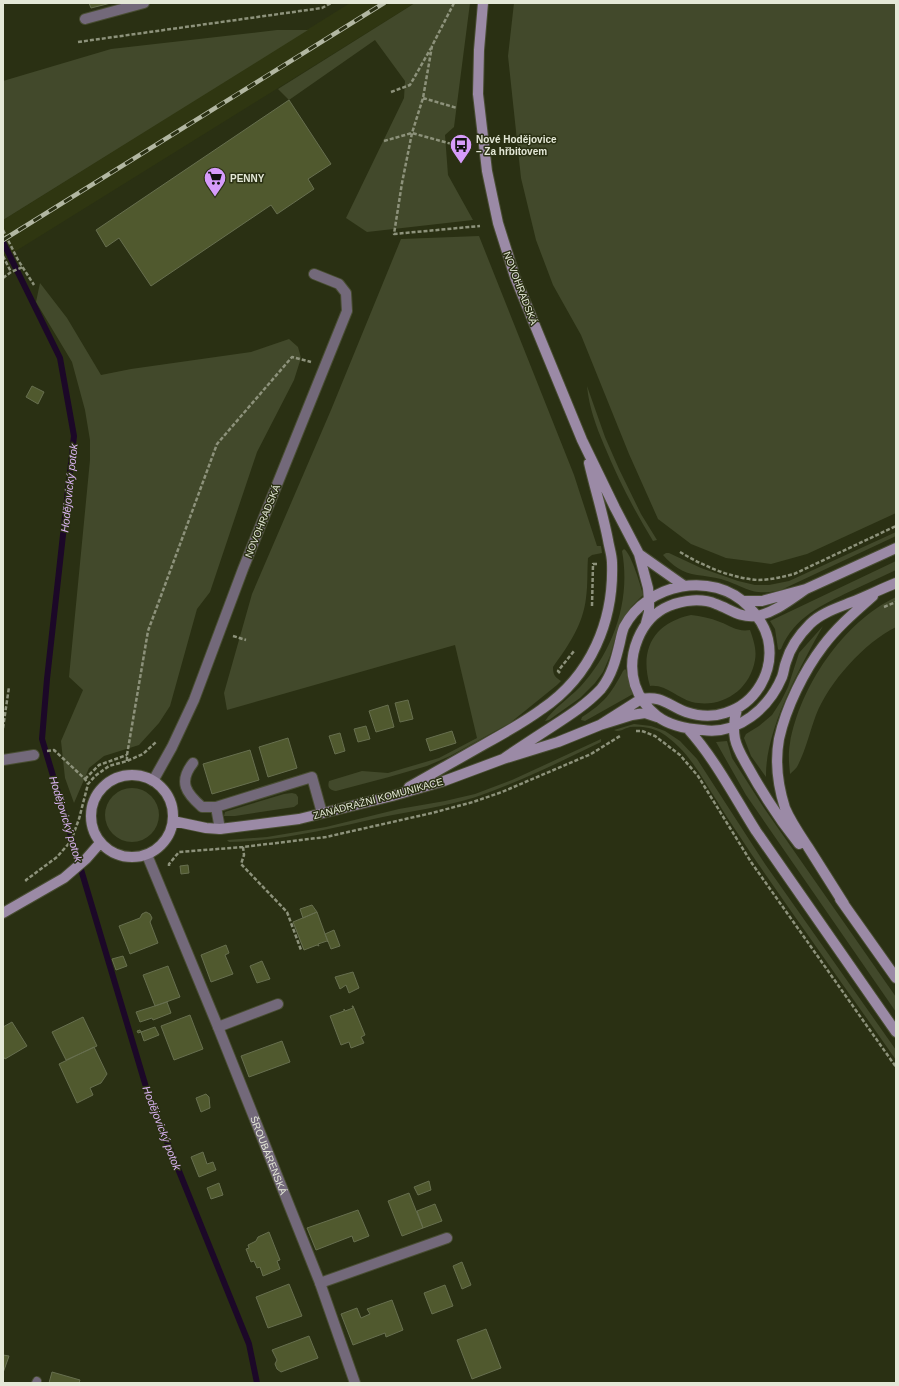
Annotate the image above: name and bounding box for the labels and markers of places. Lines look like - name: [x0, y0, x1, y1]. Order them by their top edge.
- bus stop icon: Nové Hodějovice – Za hřbitovem: [448, 132, 474, 165]
- place label: Nové Hodějovice – Za hřbitovem: [476, 134, 557, 157]
- supermarket icon: PENNY: [202, 165, 228, 198]
- place label: PENNY: [230, 173, 265, 184]

